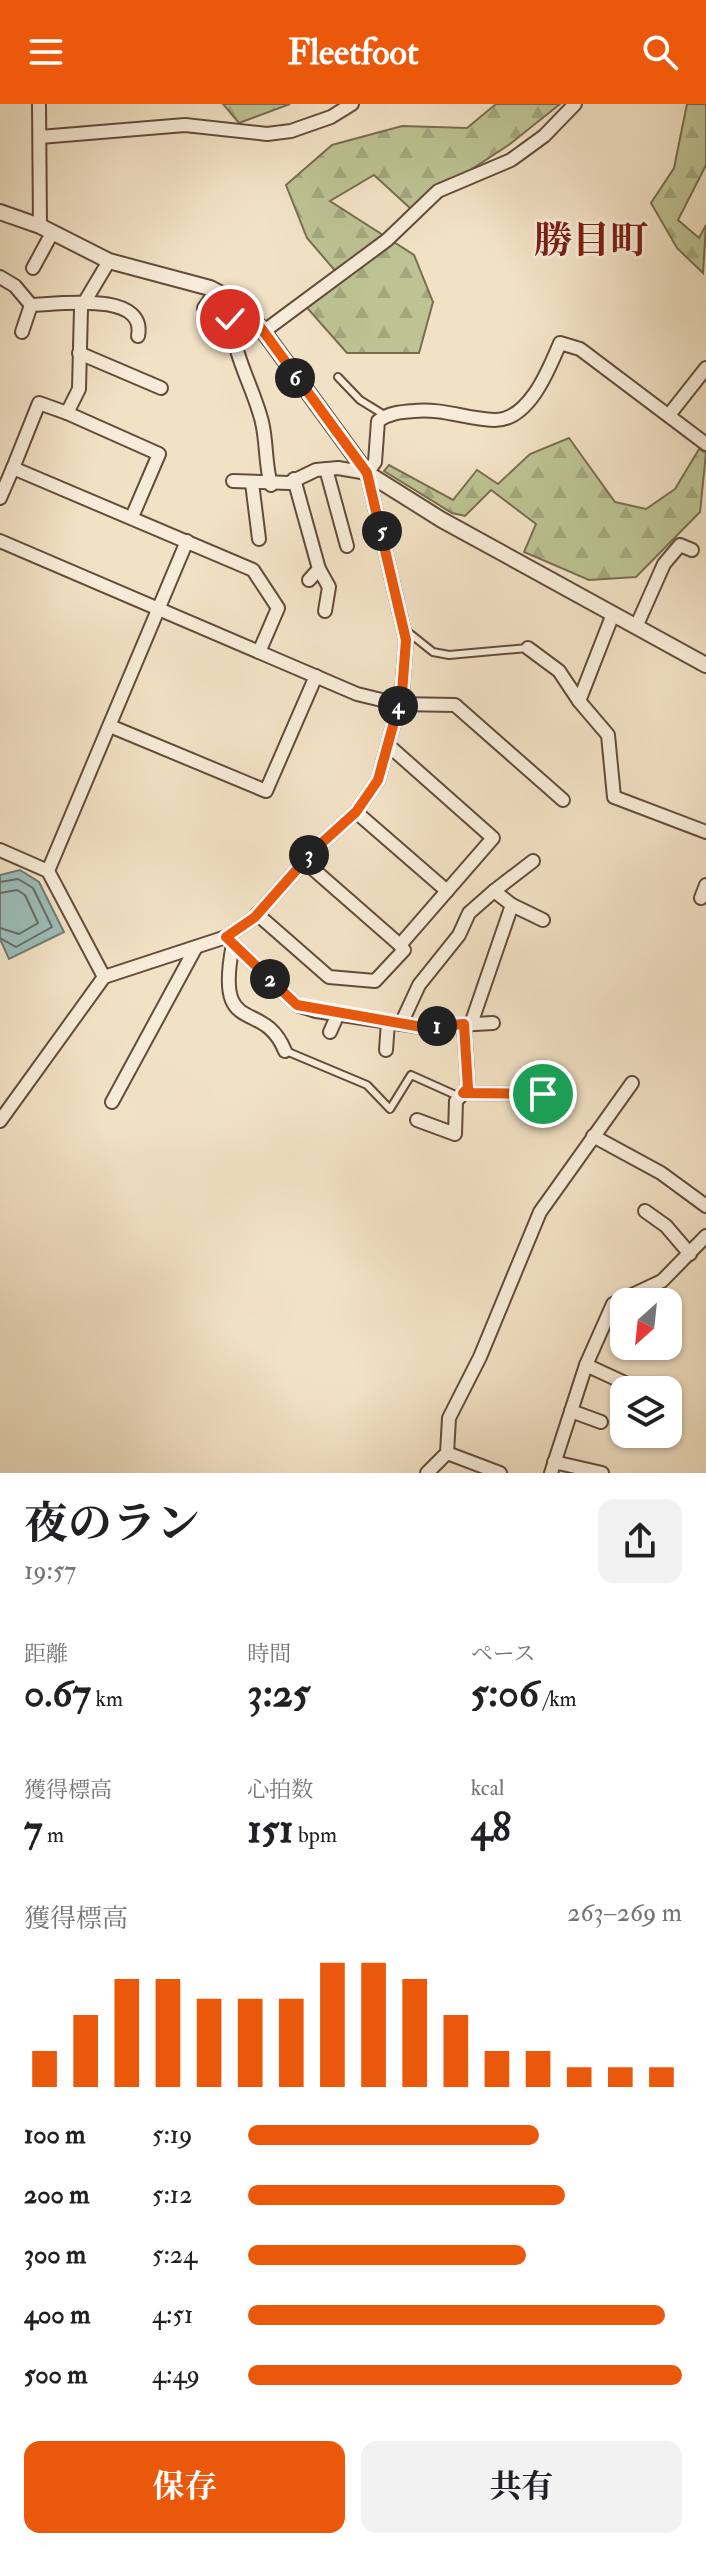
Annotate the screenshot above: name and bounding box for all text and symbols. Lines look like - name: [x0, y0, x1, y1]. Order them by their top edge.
- icon: menu: [24, 30, 68, 74]
- text: Fleetfoot: [287, 30, 419, 75]
- icon: search: [638, 30, 682, 74]
- district label: 勝目町: [534, 217, 648, 265]
- pin: [196, 285, 264, 353]
- icon: check: [208, 297, 252, 341]
- pin: 6: [275, 358, 315, 398]
- text: 6: [289, 364, 301, 392]
- pin: 5: [362, 511, 402, 551]
- text: 5: [377, 517, 387, 545]
- pin: 4: [378, 686, 418, 726]
- text: 4: [392, 692, 404, 720]
- pin: 3: [289, 835, 329, 875]
- text: 3: [305, 841, 313, 869]
- pin: 2: [250, 959, 290, 999]
- text: 2: [264, 965, 276, 993]
- pin: 1: [417, 1006, 457, 1046]
- text: 1: [433, 1012, 441, 1040]
- pin: [509, 1060, 577, 1128]
- icon: arrive: [521, 1072, 565, 1116]
- north arrow: [610, 1288, 682, 1360]
- map controls: [610, 1288, 682, 1448]
- button: layers: [610, 1376, 682, 1448]
- text: 夜のラン: [24, 1497, 200, 1552]
- button: share: [598, 1499, 682, 1583]
- text: 19:57: [24, 1555, 76, 1587]
- text: 距離: [24, 1640, 68, 1668]
- text: 時間: [247, 1640, 291, 1668]
- text: ペース: [471, 1640, 536, 1668]
- text: 0.67: [24, 1668, 91, 1719]
- text: 3:25: [247, 1668, 310, 1719]
- text: 5:06: [471, 1668, 539, 1719]
- text: km: [91, 1685, 123, 1713]
- text: /km: [539, 1685, 577, 1713]
- text: kcal: [471, 1774, 504, 1802]
- text: 獲得標高: [24, 1776, 112, 1804]
- text: 心拍数: [247, 1776, 313, 1804]
- text: 48: [471, 1802, 511, 1853]
- text: 7: [24, 1804, 42, 1855]
- text: 151: [247, 1804, 293, 1855]
- text: m: [42, 1821, 64, 1849]
- text: bpm: [293, 1821, 337, 1849]
- text: 263–269 m: [567, 1897, 682, 1929]
- text: 獲得標高: [24, 1903, 128, 1935]
- text: 100 m: [24, 2119, 85, 2151]
- text: 5:19: [152, 2119, 192, 2151]
- text: 200 m: [24, 2179, 89, 2211]
- text: 5:12: [152, 2179, 192, 2211]
- text: 300 m: [24, 2239, 86, 2271]
- text: 5:24: [152, 2239, 197, 2271]
- text: 400 m: [24, 2299, 90, 2331]
- text: 4:51: [152, 2299, 193, 2331]
- text: 500 m: [24, 2359, 88, 2391]
- text: 4:49: [152, 2359, 200, 2391]
- button: 保存: [24, 2441, 345, 2533]
- button: 共有: [361, 2441, 682, 2533]

